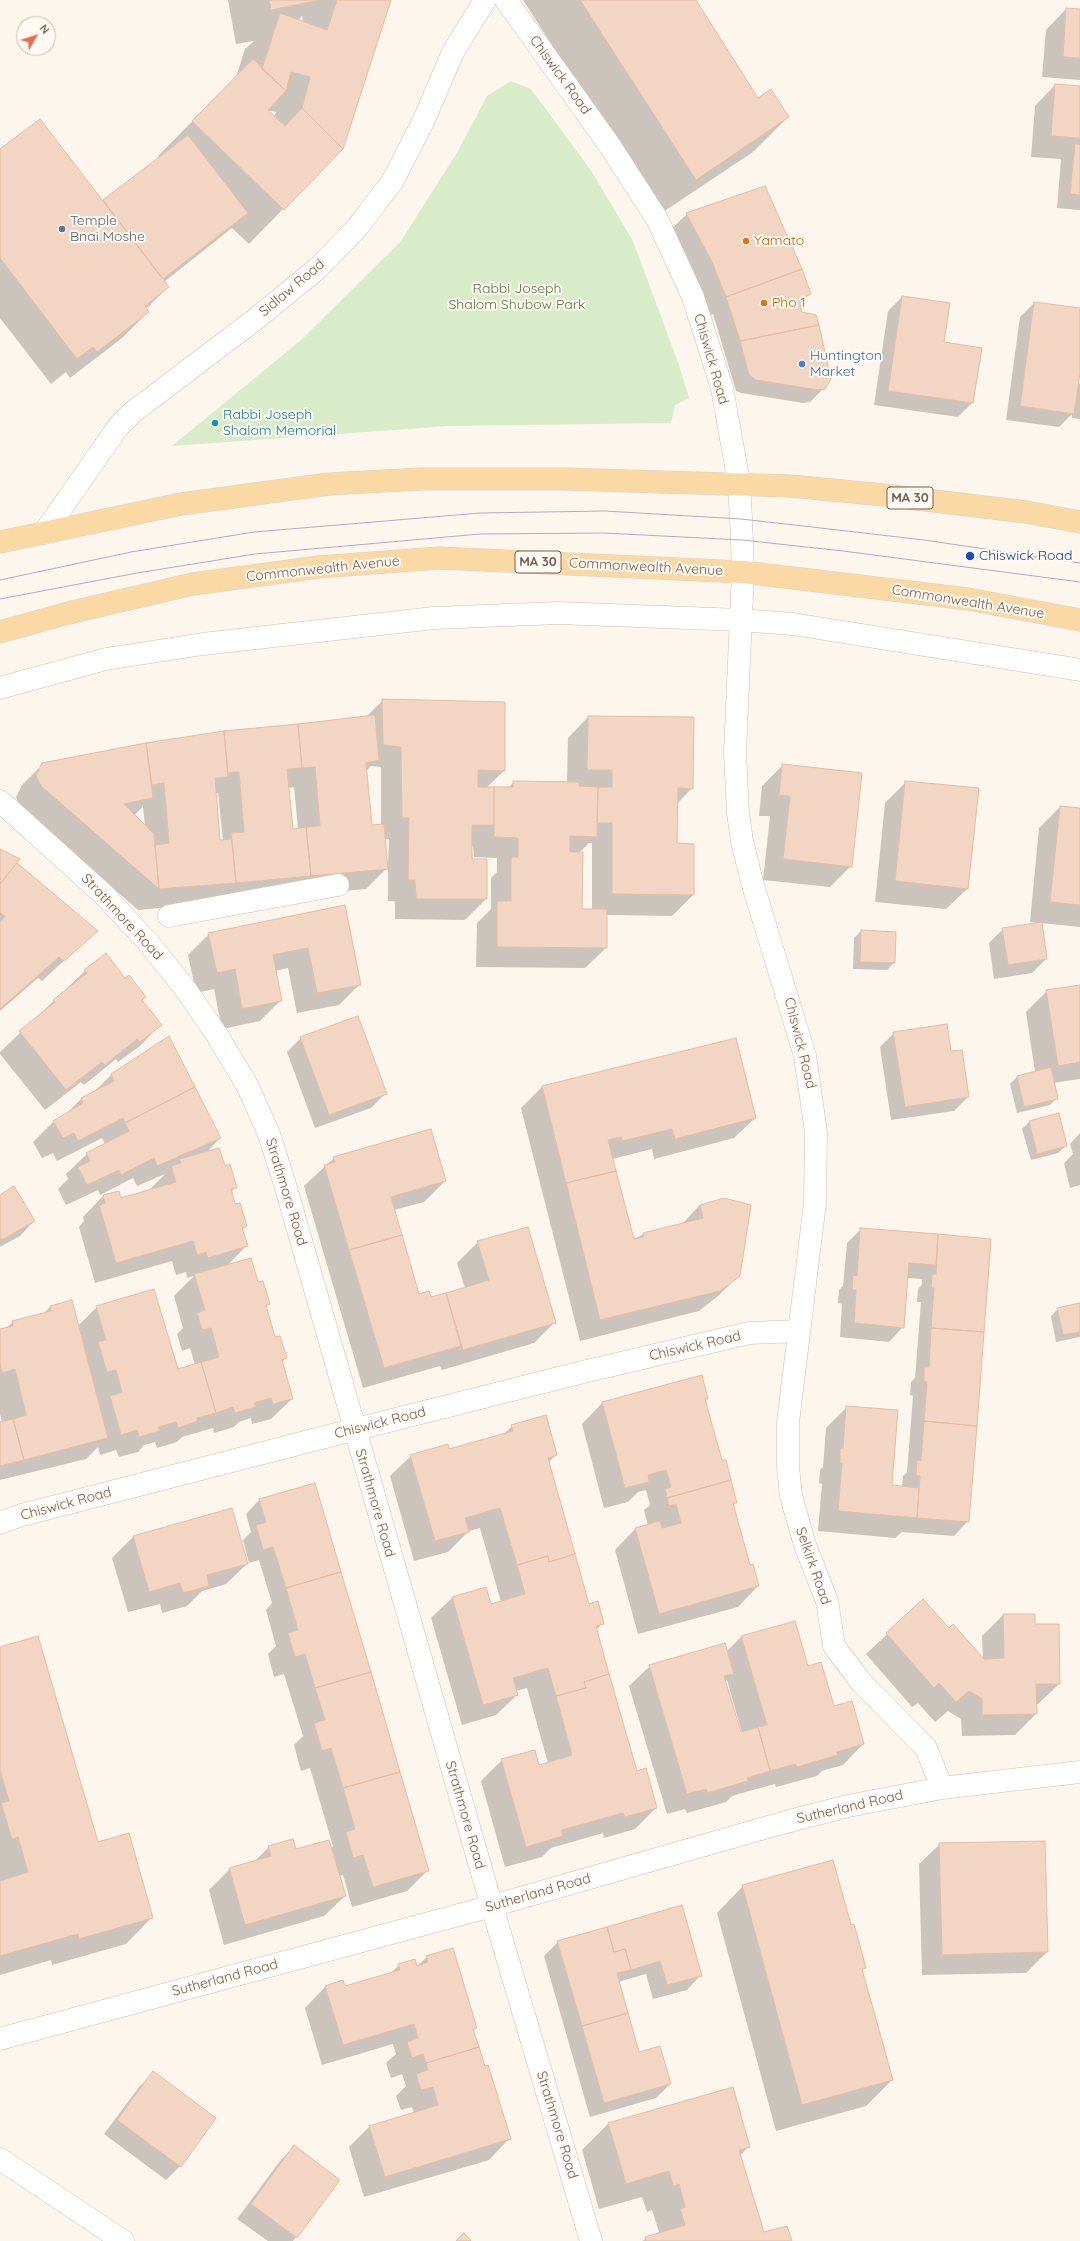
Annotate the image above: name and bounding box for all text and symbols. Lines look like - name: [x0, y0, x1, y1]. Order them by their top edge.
- north arrow: [16, 16, 56, 56]
- text: N: [37, 22, 53, 37]
- street label: Chiswick Road: [526, 32, 594, 118]
- place label: Temple Bnai Moshe: [70, 213, 145, 246]
- marker: Temple Bnai Moshe: [57, 224, 67, 234]
- place label: Yamato: [754, 233, 804, 249]
- marker: Yamato: [741, 236, 751, 246]
- street label: Sidlaw Road: [256, 256, 328, 320]
- park label: Rabbi Joseph Shalom Shubow Park: [448, 281, 586, 314]
- place label: Pho 1: [772, 295, 806, 311]
- marker: Pho 1: [759, 298, 769, 308]
- street label: Chiswick Road: [690, 312, 732, 406]
- place label: Huntington Market: [810, 348, 882, 380]
- marker: Huntington Market: [797, 359, 807, 369]
- place label: Rabbi Joseph Shalom Memorial: [223, 407, 336, 440]
- marker: Rabbi Joseph Shalom Memorial: [210, 418, 220, 428]
- road number: MA 30: [887, 487, 933, 509]
- place label: Chiswick Road: [979, 548, 1072, 564]
- marker: Chiswick Road: [964, 550, 976, 562]
- road number: MA 30: [515, 551, 561, 573]
- street label: Commonwealth Avenue: [245, 553, 401, 585]
- street label: Commonwealth Avenue: [569, 555, 723, 579]
- street label: Commonwealth Avenue: [891, 582, 1045, 622]
- street label: Strathmore Road: [78, 870, 166, 964]
- street label: Chiswick Road: [781, 996, 819, 1090]
- street label: Strathmore Road: [262, 1136, 310, 1248]
- street label: Chiswick Road: [648, 1327, 742, 1365]
- street label: Chiswick Road: [333, 1404, 427, 1442]
- street label: Strathmore Road: [352, 1447, 398, 1559]
- street label: Chiswick Road: [19, 1484, 113, 1524]
- street label: Selkirk Road: [792, 1525, 834, 1607]
- street label: Strathmore Road: [442, 1759, 488, 1871]
- street label: Sutherland Road: [795, 1787, 905, 1827]
- street label: Sutherland Road: [483, 1870, 593, 1916]
- street label: Sutherland Road: [170, 1956, 280, 2000]
- street label: Strathmore Road: [533, 2069, 581, 2181]

